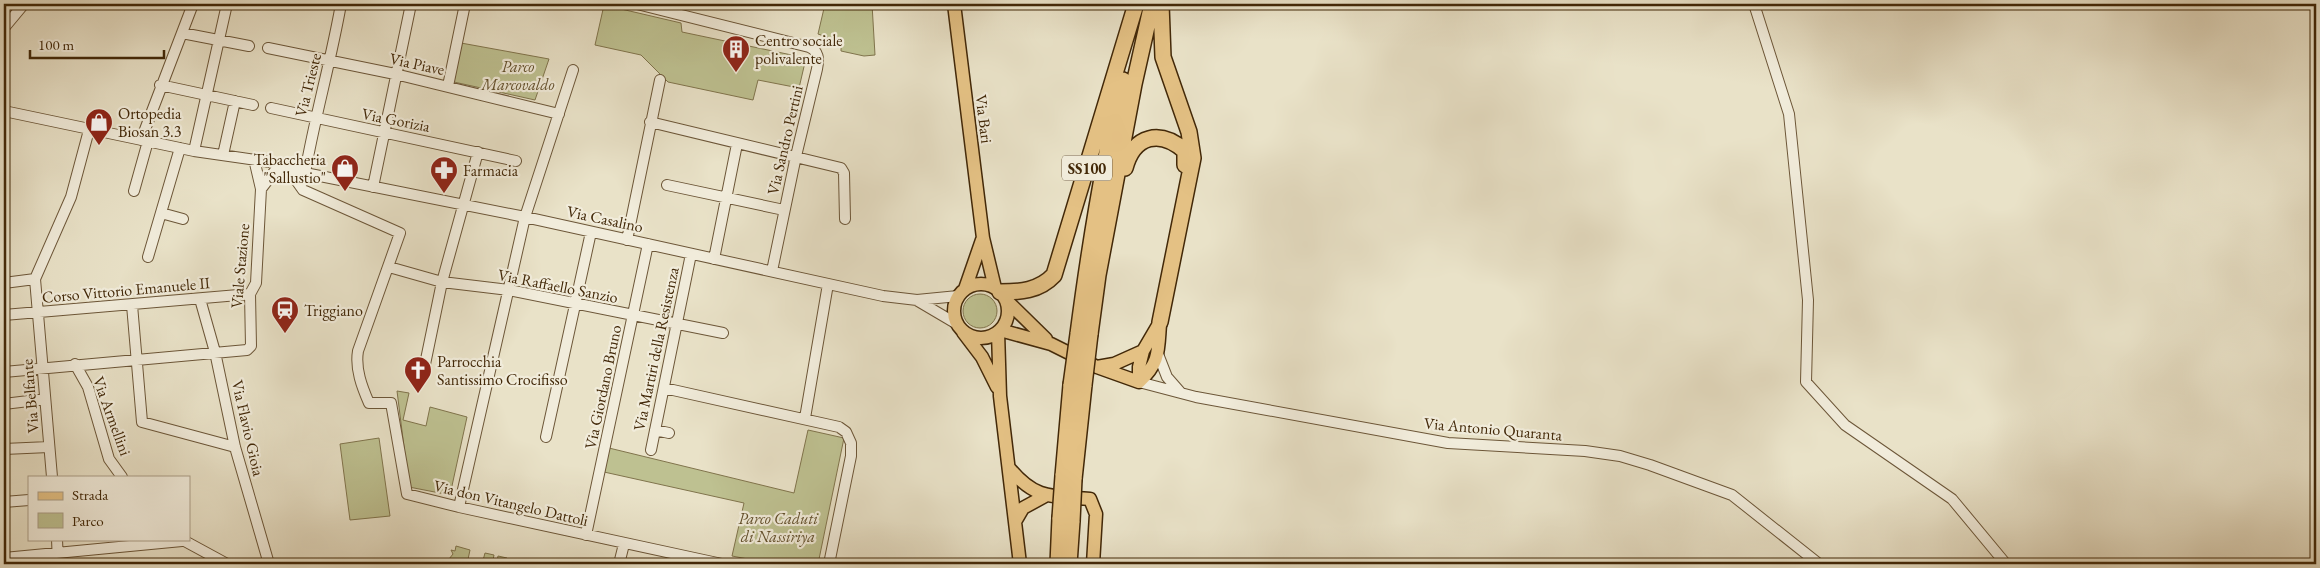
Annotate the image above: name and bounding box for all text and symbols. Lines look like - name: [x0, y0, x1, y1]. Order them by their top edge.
- scale bar: [30, 28, 164, 60]
- place label: Centro sociale polivalente: [755, 30, 843, 69]
- building icon: Centro sociale polivalente: [721, 34, 751, 73]
- text: 100 m: [38, 35, 75, 54]
- street label: Via Piave: [388, 48, 446, 80]
- street label: Via Trieste: [290, 51, 326, 119]
- park label: Parco Marcovaldo: [480, 56, 555, 95]
- street label: Via Sandro Pertini: [762, 83, 808, 197]
- street label: Via Bari: [971, 93, 997, 145]
- place label: Ortopedia Biosan 3.3: [118, 103, 182, 142]
- street label: Via Gorizia: [360, 103, 433, 137]
- shop icon: Ortopedia Biosan 3.3: [84, 107, 114, 146]
- place label: Tabaccheria "Sallustio": [253, 149, 327, 188]
- shop icon: Tabaccheria "Sallustio": [330, 153, 360, 192]
- pharmacy icon: Farmacia: [429, 155, 459, 194]
- road number: SS100: [1062, 156, 1112, 180]
- place label: Farmacia: [463, 160, 519, 181]
- street label: Via Casalino: [565, 201, 645, 237]
- street label: Viale Stazione: [226, 223, 254, 309]
- street label: Via Raffaello Sanzio: [496, 264, 620, 308]
- street label: Via Martiri della Resistenza: [628, 265, 684, 433]
- street label: Corso Vittorio Emanuele II: [41, 272, 212, 308]
- station icon: Triggiano: [270, 295, 300, 334]
- place label: Triggiano: [304, 300, 363, 321]
- street label: Via Giordano Bruno: [580, 323, 626, 451]
- place label: Parrocchia Santissimo Crocifisso: [437, 351, 568, 390]
- church icon: Parrocchia Santissimo Crocifisso: [403, 355, 433, 394]
- street label: Via Belfante: [16, 358, 44, 434]
- street label: Via Armellini: [88, 373, 136, 459]
- street label: Via Flavio Gioia: [227, 378, 269, 479]
- street label: Via Antonio Quaranta: [1423, 413, 1564, 446]
- street label: Via don Vitangelo Dattoli: [432, 475, 590, 531]
- legend: [28, 476, 190, 540]
- text: Strada: [72, 485, 108, 504]
- park label: Parco Caduti di Nassiriya: [738, 508, 819, 547]
- text: Parco: [72, 511, 104, 530]

